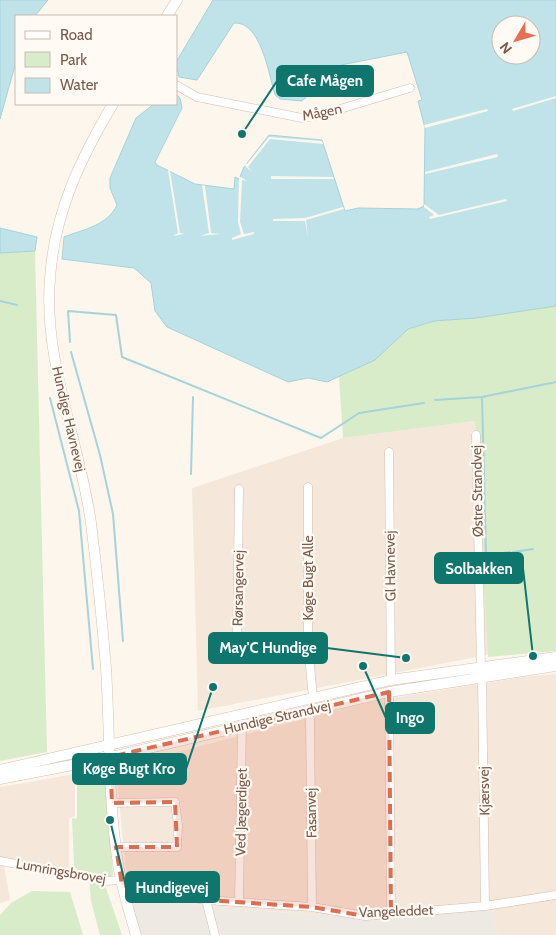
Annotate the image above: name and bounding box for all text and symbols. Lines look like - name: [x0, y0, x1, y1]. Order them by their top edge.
- legend: [15, 15, 178, 105]
- north arrow: [491, 15, 541, 65]
- text: Road: [60, 26, 93, 44]
- text: N: [496, 39, 516, 57]
- text: Park: [60, 51, 87, 69]
- callout: Cafe Mågen: [277, 66, 373, 96]
- text: Cafe Mågen: [287, 72, 363, 90]
- text: Water: [60, 76, 98, 94]
- street label: Mågen: [301, 99, 343, 125]
- street label: Hundige Havnevej: [48, 364, 90, 474]
- street label: Østre Strandvej: [467, 445, 487, 537]
- street label: Gl Havnevej: [380, 530, 400, 602]
- street label: Køge Bugt Alle: [299, 535, 317, 621]
- street label: Rørsangervej: [228, 550, 248, 626]
- callout: Solbakken: [435, 553, 523, 583]
- text: Solbakken: [445, 560, 513, 578]
- callout: May'C Hundige: [209, 633, 327, 663]
- text: May'C Hundige: [219, 639, 317, 657]
- street label: Hundige Strandvej: [222, 696, 332, 738]
- callout: Ingo: [386, 703, 434, 733]
- text: Ingo: [396, 709, 425, 727]
- callout: Køge Bugt Kro: [73, 754, 186, 784]
- text: Køge Bugt Kro: [83, 760, 176, 778]
- street label: Kjærsvej: [475, 766, 493, 816]
- street label: Ved Jægerdiget: [231, 768, 251, 856]
- street label: Fasanvej: [302, 788, 320, 838]
- street label: Lumringsbrovej: [15, 854, 107, 888]
- callout: Hundigevej: [126, 872, 219, 902]
- text: Hundigevej: [135, 879, 209, 897]
- street label: Vangeleddet: [358, 901, 434, 921]

